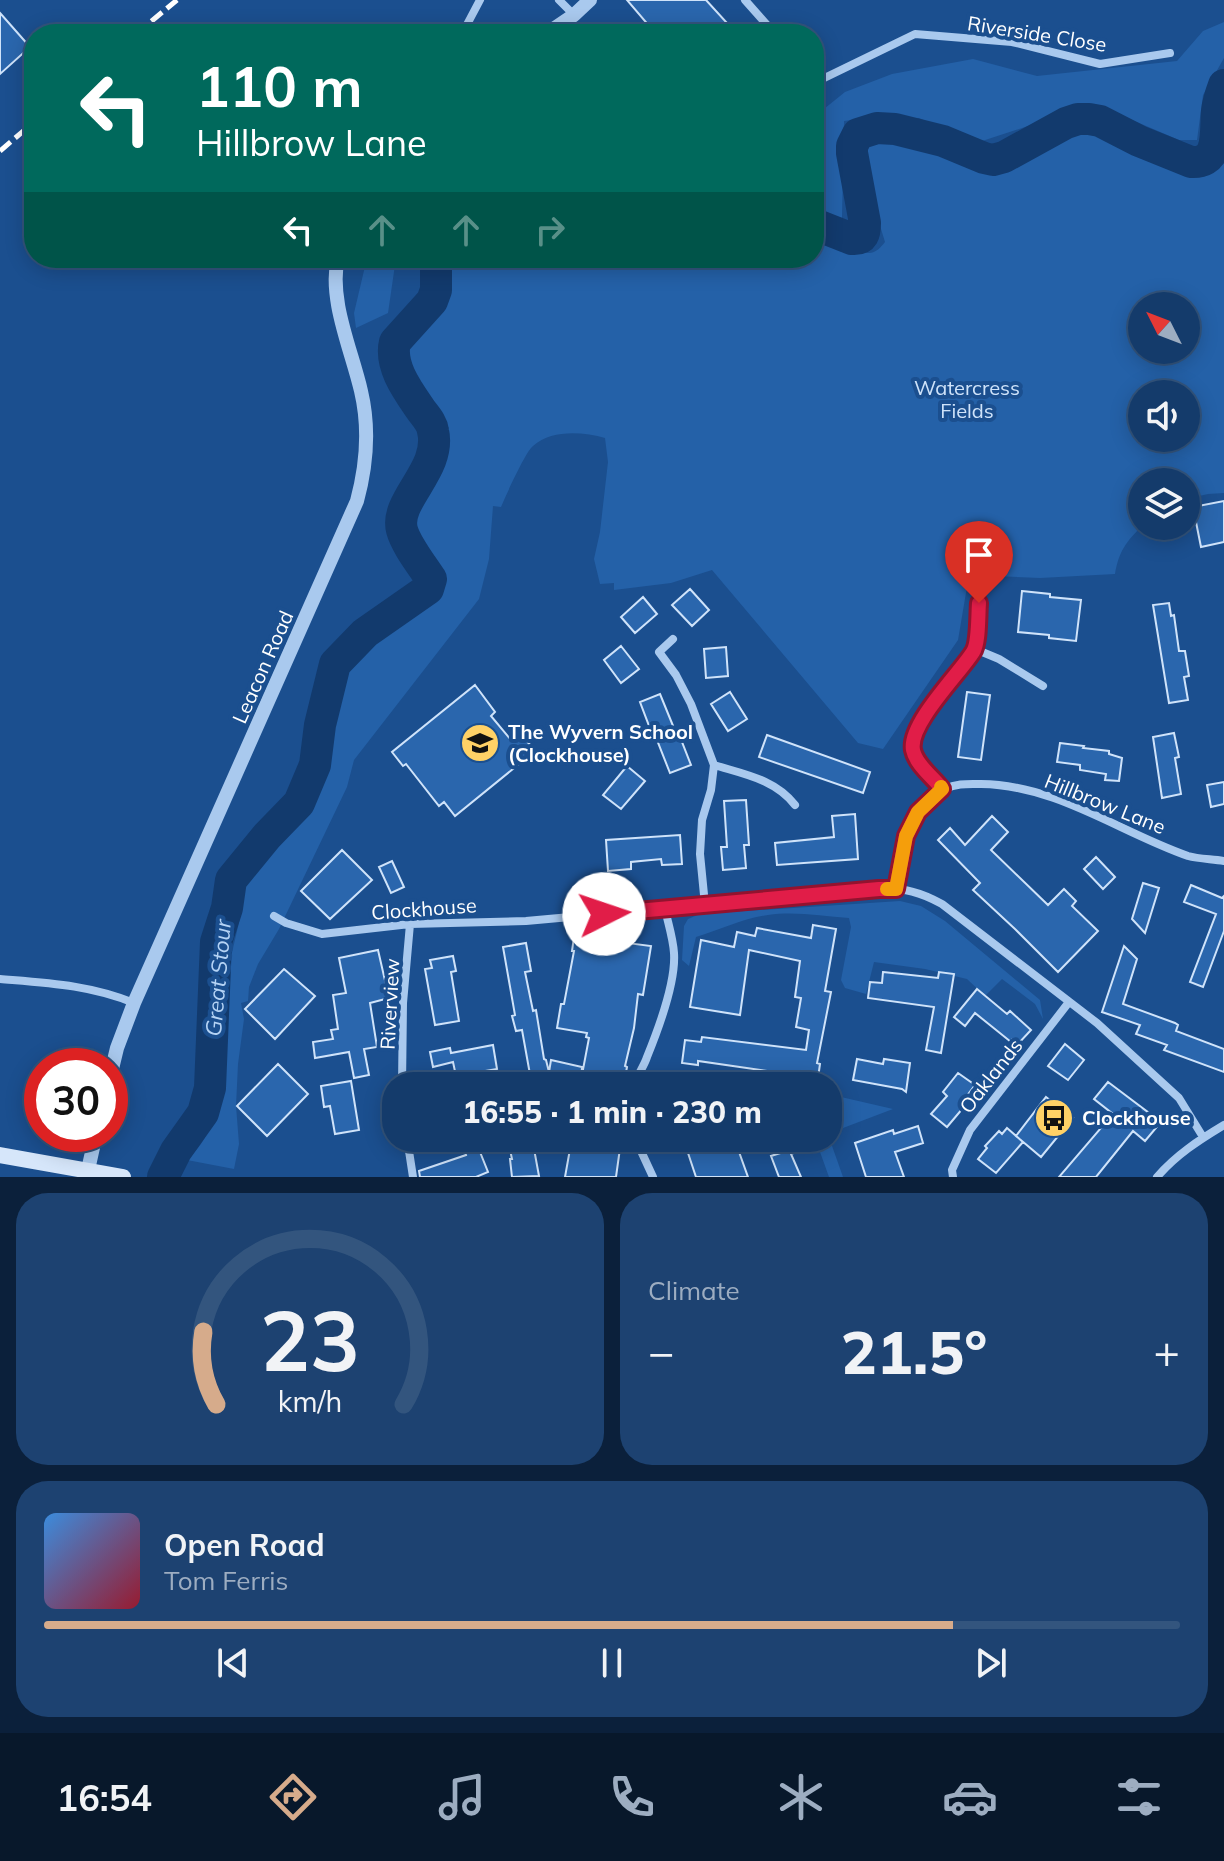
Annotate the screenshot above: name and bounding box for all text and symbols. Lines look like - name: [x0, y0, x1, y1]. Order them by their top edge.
- street label: Riverside Close: [966, 10, 1108, 57]
- text: 110 m: [196, 51, 363, 121]
- icon: left: [64, 56, 168, 160]
- text: Hillbrow Lane: [196, 120, 427, 165]
- icon: left: [276, 208, 320, 252]
- icon: ahead: [360, 208, 404, 252]
- icon: ahead: [444, 208, 488, 252]
- icon: right: [528, 208, 572, 252]
- north arrow: [1128, 292, 1200, 364]
- map controls: [1128, 292, 1200, 540]
- park label: Watercress Fields: [914, 375, 1020, 423]
- button: sound: [1128, 380, 1200, 452]
- button: layers: [1128, 468, 1200, 540]
- pin: [945, 521, 1013, 603]
- icon: arrive: [957, 533, 1001, 577]
- street label: Leacon Road: [227, 607, 299, 727]
- place label: The Wyvern School (Clockhouse): [508, 719, 693, 767]
- school or university icon: The Wyvern School (Clockhouse): [459, 722, 501, 764]
- street label: Hillbrow Lane: [1041, 768, 1169, 839]
- position arrow: [562, 872, 646, 956]
- street label: Clockhouse: [370, 892, 477, 925]
- water label: Great Stour: [199, 917, 237, 1038]
- street label: Riverview: [375, 958, 404, 1050]
- street label: Oaklands: [954, 1033, 1028, 1118]
- speed limit sign: 30: [24, 1048, 128, 1152]
- text: 16:55 · 1 min · 230 m: [462, 1093, 762, 1131]
- bus stop icon: Clockhouse: [1033, 1097, 1075, 1139]
- place label: Clockhouse: [1082, 1105, 1191, 1130]
- text: Climate: [648, 1274, 740, 1307]
- text: 23: [260, 1287, 360, 1392]
- text: 21.5°: [841, 1314, 987, 1389]
- text: −: [648, 1324, 674, 1379]
- text: +: [1154, 1324, 1180, 1379]
- text: km/h: [278, 1383, 342, 1419]
- text: Open Road: [164, 1526, 325, 1564]
- text: Tom Ferris: [164, 1564, 288, 1597]
- icon: previous: [211, 1641, 255, 1685]
- icon: pause: [590, 1641, 634, 1685]
- icon: next: [969, 1641, 1013, 1685]
- icon: directions: [265, 1769, 321, 1825]
- icon: music: [434, 1769, 490, 1825]
- icon: phone: [604, 1769, 660, 1825]
- icon: climate: [773, 1769, 829, 1825]
- icon: car: [942, 1769, 998, 1825]
- icon: filters: [1111, 1769, 1167, 1825]
- text: 16:54: [57, 1775, 152, 1820]

